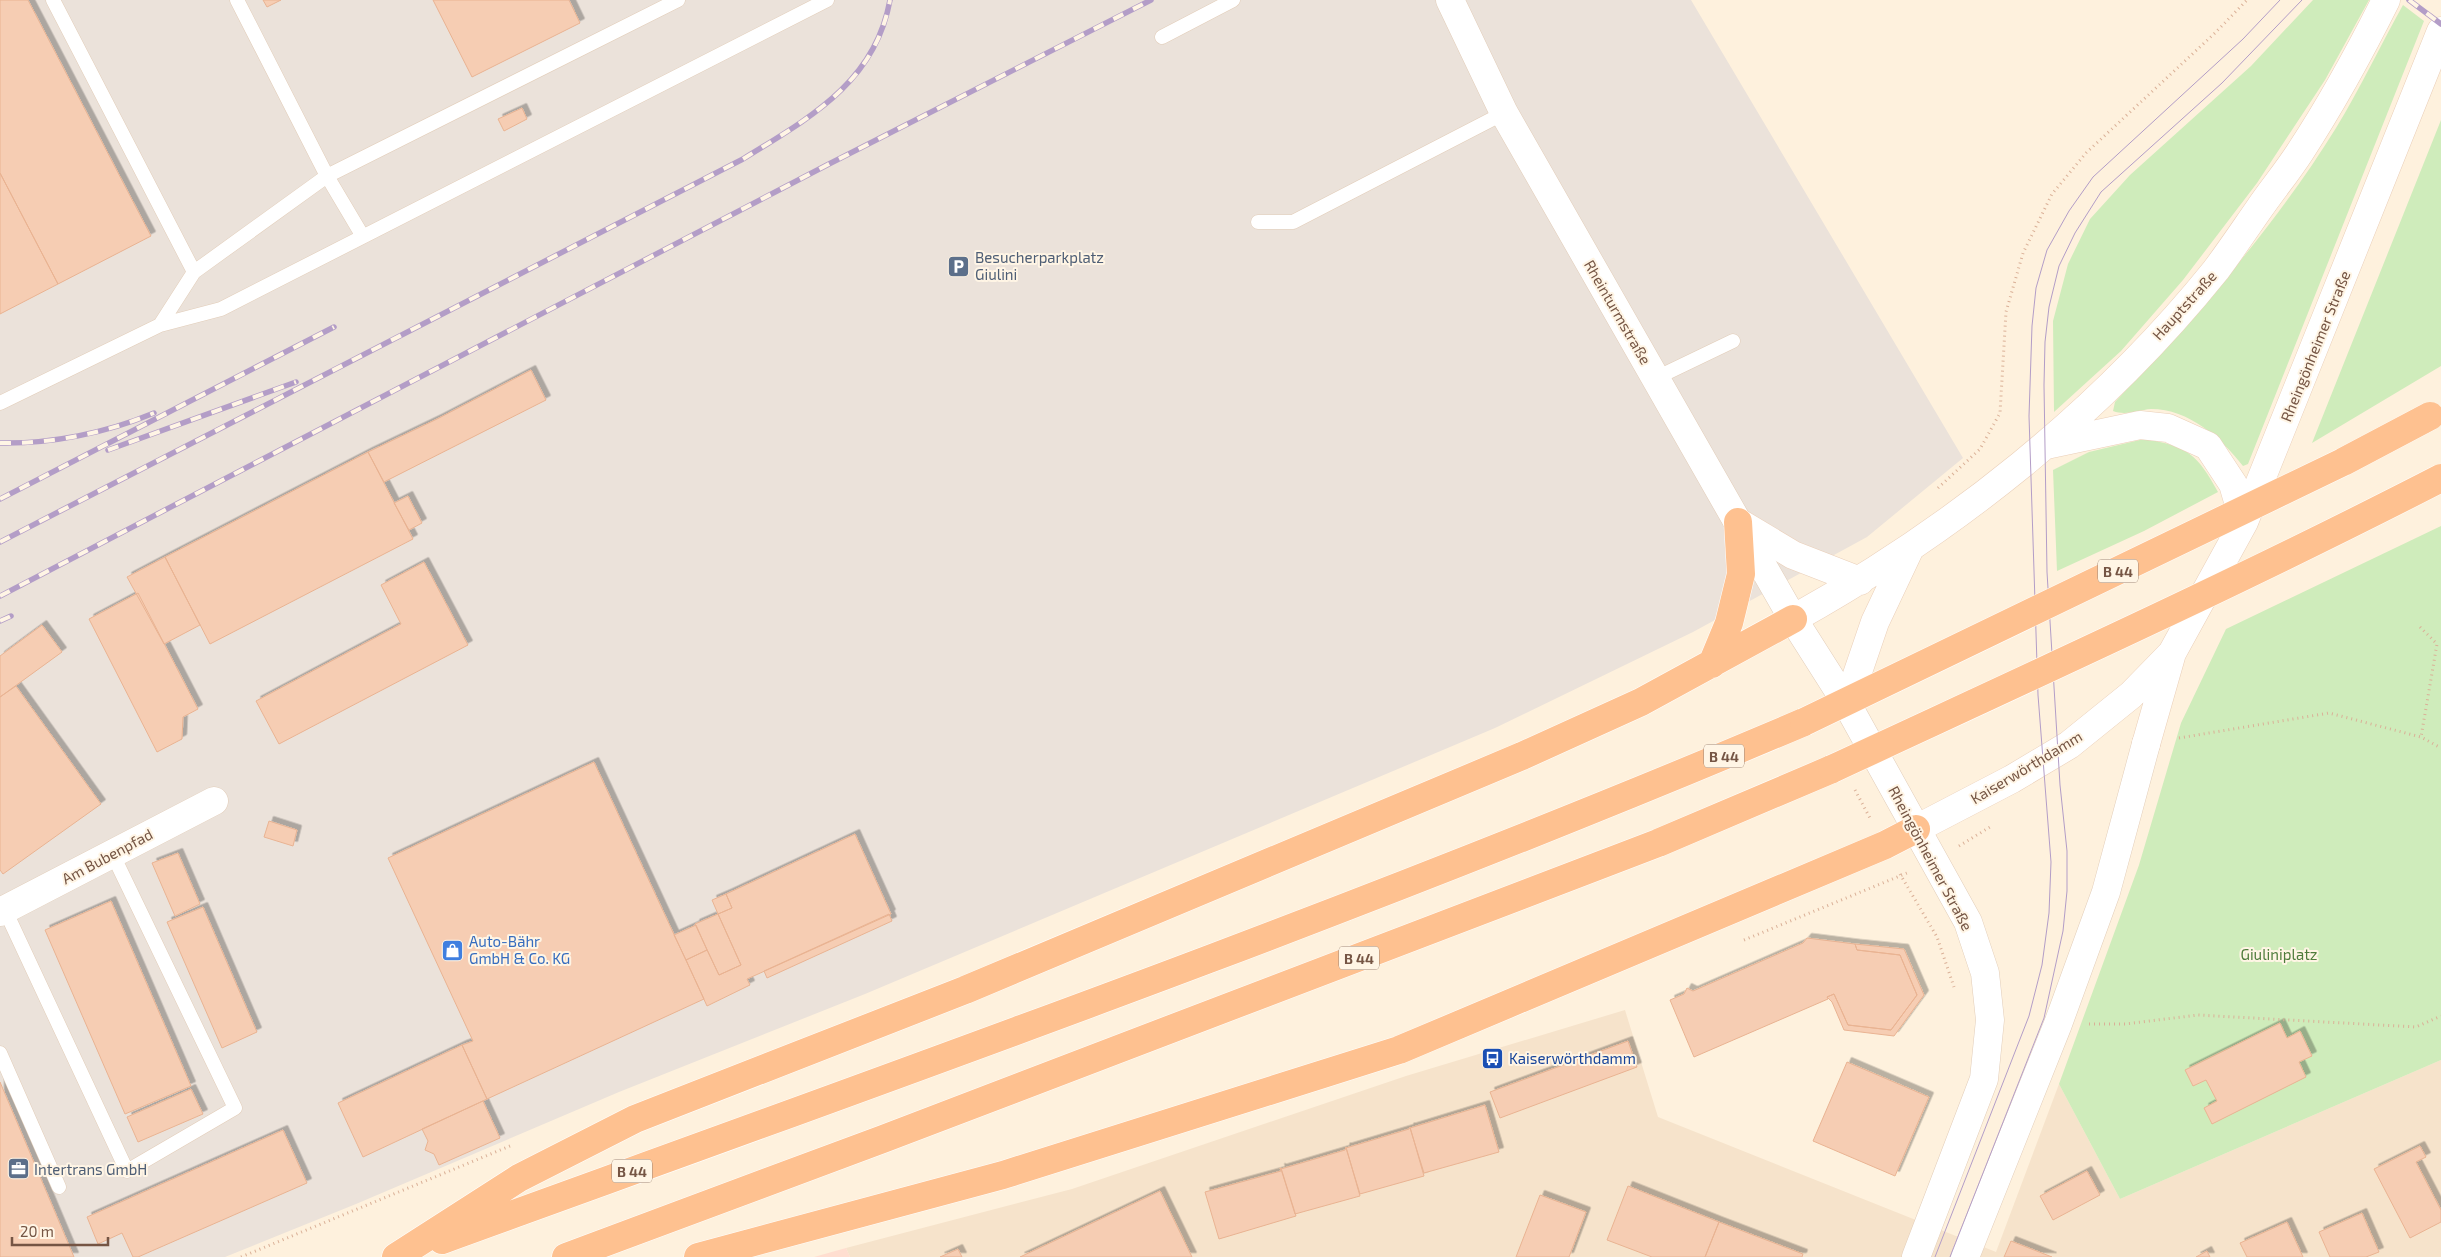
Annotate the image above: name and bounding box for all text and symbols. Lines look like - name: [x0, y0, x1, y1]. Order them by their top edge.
- place label: Besucherparkplatz Giulini: [975, 248, 1104, 283]
- parking icon: Besucherparkplatz Giulini: [947, 254, 971, 278]
- street label: Rheinturmstraße: [1581, 257, 1655, 367]
- street label: Hauptstraße: [2148, 267, 2220, 343]
- street label: Rheingönheimer Straße: [2276, 268, 2354, 424]
- road number: B 44: [2098, 560, 2138, 582]
- street label: Kaiserwörthdamm: [1967, 727, 2085, 807]
- road number: B 44: [1704, 744, 1744, 768]
- street label: Rheingönheimer Straße: [1885, 783, 1977, 933]
- street label: Am Bubenpfad: [59, 825, 155, 887]
- place label: Auto-Bähr GmbH & Co. KG: [469, 932, 570, 967]
- shop icon: Auto-Bähr GmbH & Co. KG: [441, 938, 465, 962]
- park label: Giuliniplatz: [2240, 945, 2318, 963]
- road number: B 44: [1339, 946, 1379, 970]
- bus stop icon: Kaiserwörthdamm: [1481, 1046, 1505, 1070]
- place label: Kaiserwörthdamm: [1509, 1049, 1636, 1067]
- office icon: Intertrans GmbH: [6, 1157, 30, 1181]
- place label: Intertrans GmbH: [34, 1160, 147, 1178]
- road number: B 44: [612, 1160, 652, 1182]
- scale bar: [12, 1214, 109, 1246]
- text: 20 m: [20, 1222, 54, 1240]

